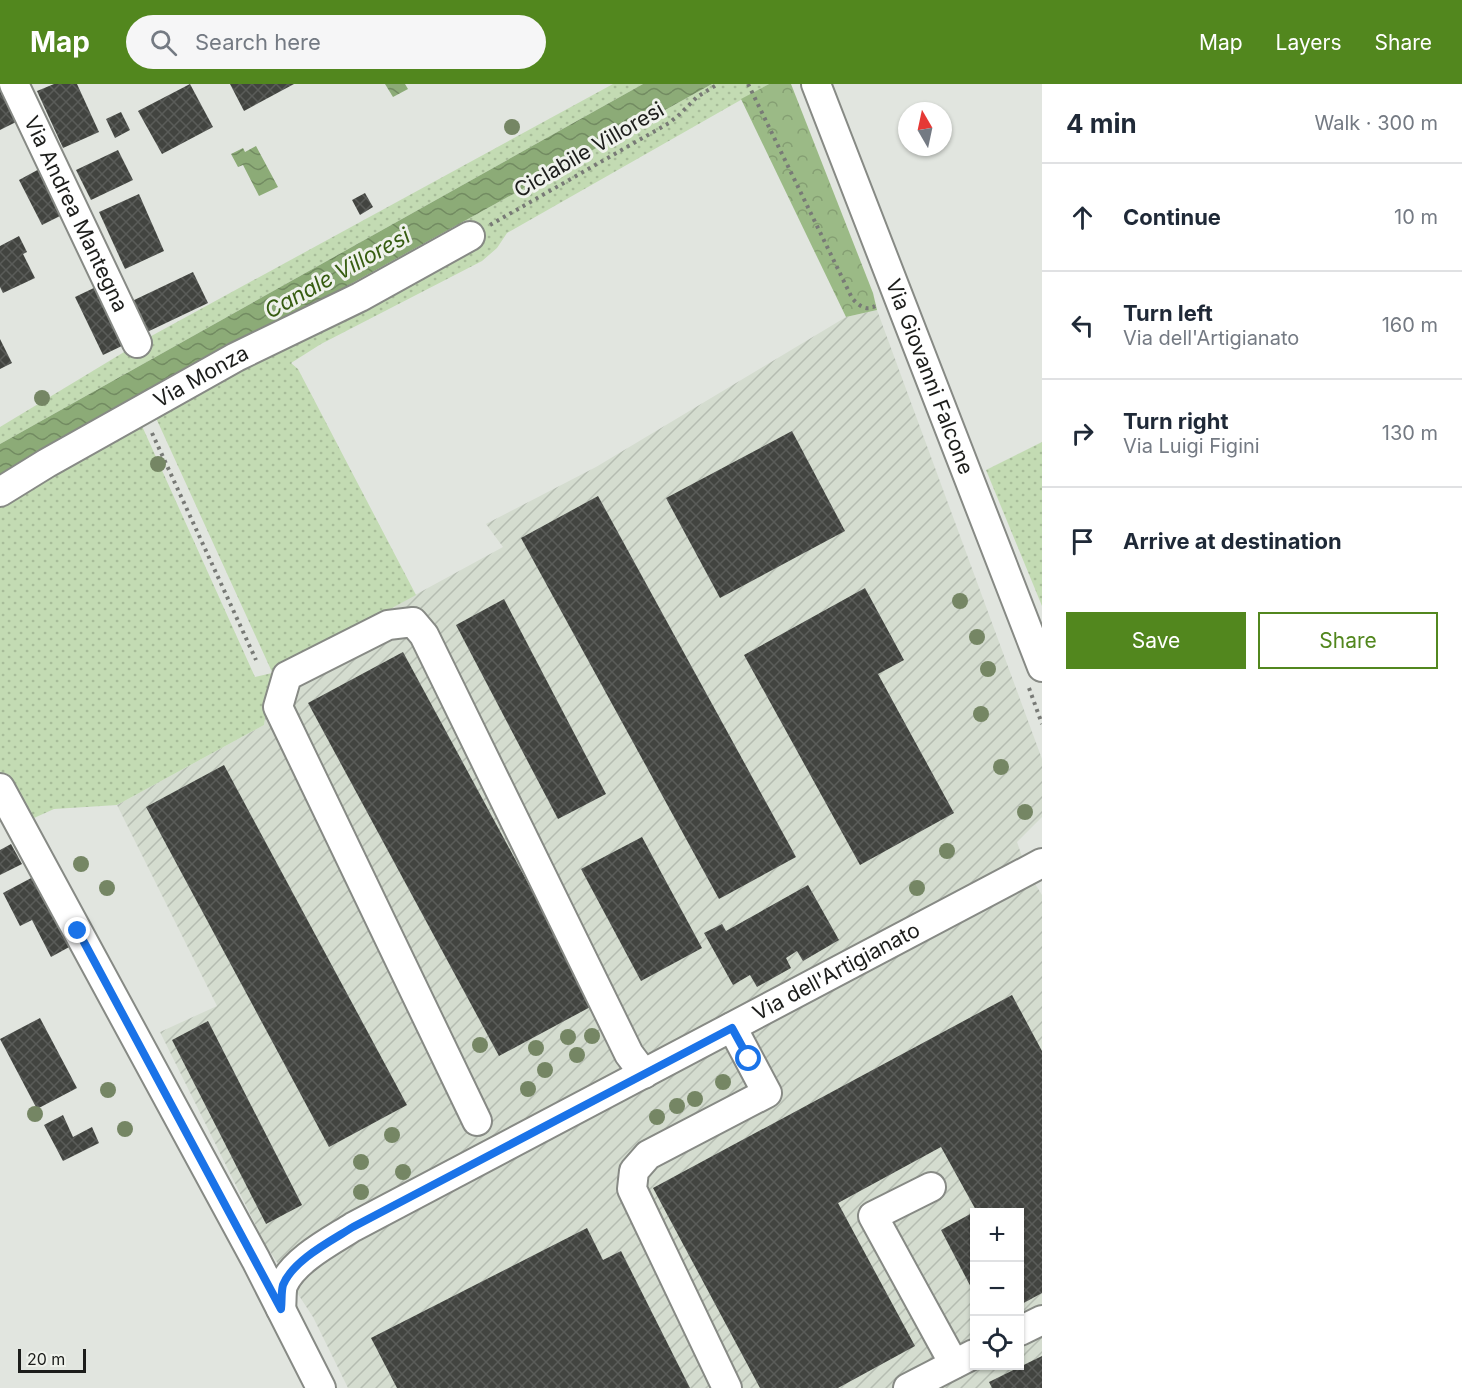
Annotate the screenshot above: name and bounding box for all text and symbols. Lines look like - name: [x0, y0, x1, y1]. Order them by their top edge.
- search box: [126, 15, 546, 69]
- text: Map: [30, 25, 90, 59]
- icon: search: [147, 26, 180, 59]
- text: Search here: [195, 29, 321, 55]
- text: Map: [1199, 30, 1243, 55]
- text: Layers: [1276, 30, 1342, 55]
- text: Share: [1375, 30, 1432, 55]
- street label: Ciclabile Villoresi: [509, 97, 668, 203]
- north arrow: [898, 102, 952, 156]
- text: 4 min: [1066, 108, 1137, 139]
- text: Walk · 300 m: [1315, 111, 1438, 135]
- street label: Via Andrea Mantegna: [19, 112, 133, 316]
- icon: ahead: [1066, 201, 1099, 234]
- text: Continue: [1123, 204, 1221, 230]
- text: 10 m: [1394, 205, 1438, 229]
- water label: Canale Villoresi: [260, 222, 415, 324]
- street label: Via Giovanni Falcone: [881, 275, 979, 478]
- text: Turn left: [1123, 300, 1213, 326]
- icon: left: [1066, 309, 1099, 342]
- text: 160 m: [1382, 313, 1438, 337]
- text: Via dell'Artigianato: [1123, 326, 1299, 350]
- street label: Via Monza: [149, 340, 252, 413]
- text: Turn right: [1123, 408, 1229, 434]
- icon: right: [1066, 417, 1099, 450]
- text: 130 m: [1382, 421, 1438, 445]
- text: Via Luigi Figini: [1123, 434, 1260, 458]
- icon: arrive: [1066, 525, 1099, 558]
- text: Arrive at destination: [1123, 528, 1342, 554]
- button: Save: [1066, 612, 1246, 669]
- button: Share: [1258, 612, 1438, 669]
- route end: [64, 917, 90, 943]
- street label: Via dell'Artigianato: [748, 917, 924, 1025]
- route start: [735, 1045, 761, 1071]
- map controls: [970, 1208, 1024, 1370]
- button: +: [970, 1208, 1024, 1262]
- button: −: [970, 1262, 1024, 1316]
- button: locate: [970, 1316, 1024, 1370]
- scale bar: [18, 1346, 86, 1374]
- text: 20 m: [27, 1349, 65, 1369]

